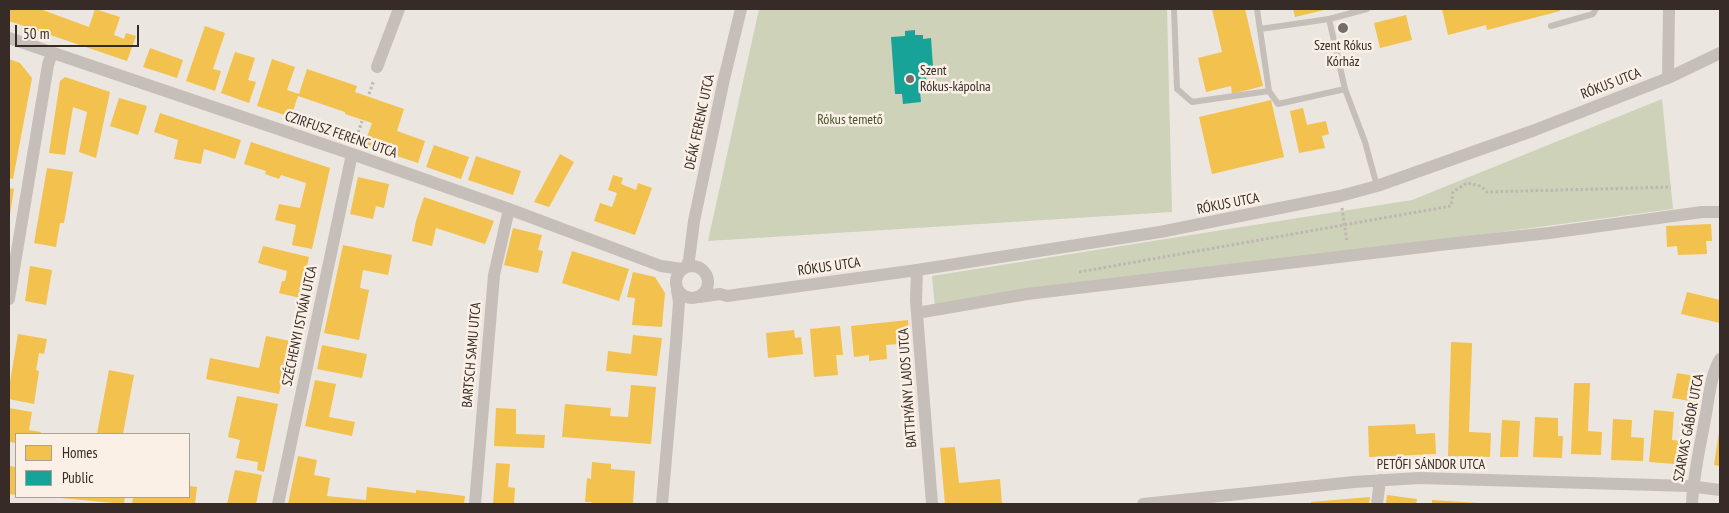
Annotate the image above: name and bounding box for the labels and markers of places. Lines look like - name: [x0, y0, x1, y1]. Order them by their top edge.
- marker: Szent Rókus Kórház: [1336, 21, 1350, 35]
- place label: Szent Rókus Kórház: [1314, 38, 1372, 70]
- place label: Szent Rókus-kápolna: [920, 63, 991, 95]
- marker: Szent Rókus-kápolna: [904, 73, 916, 85]

